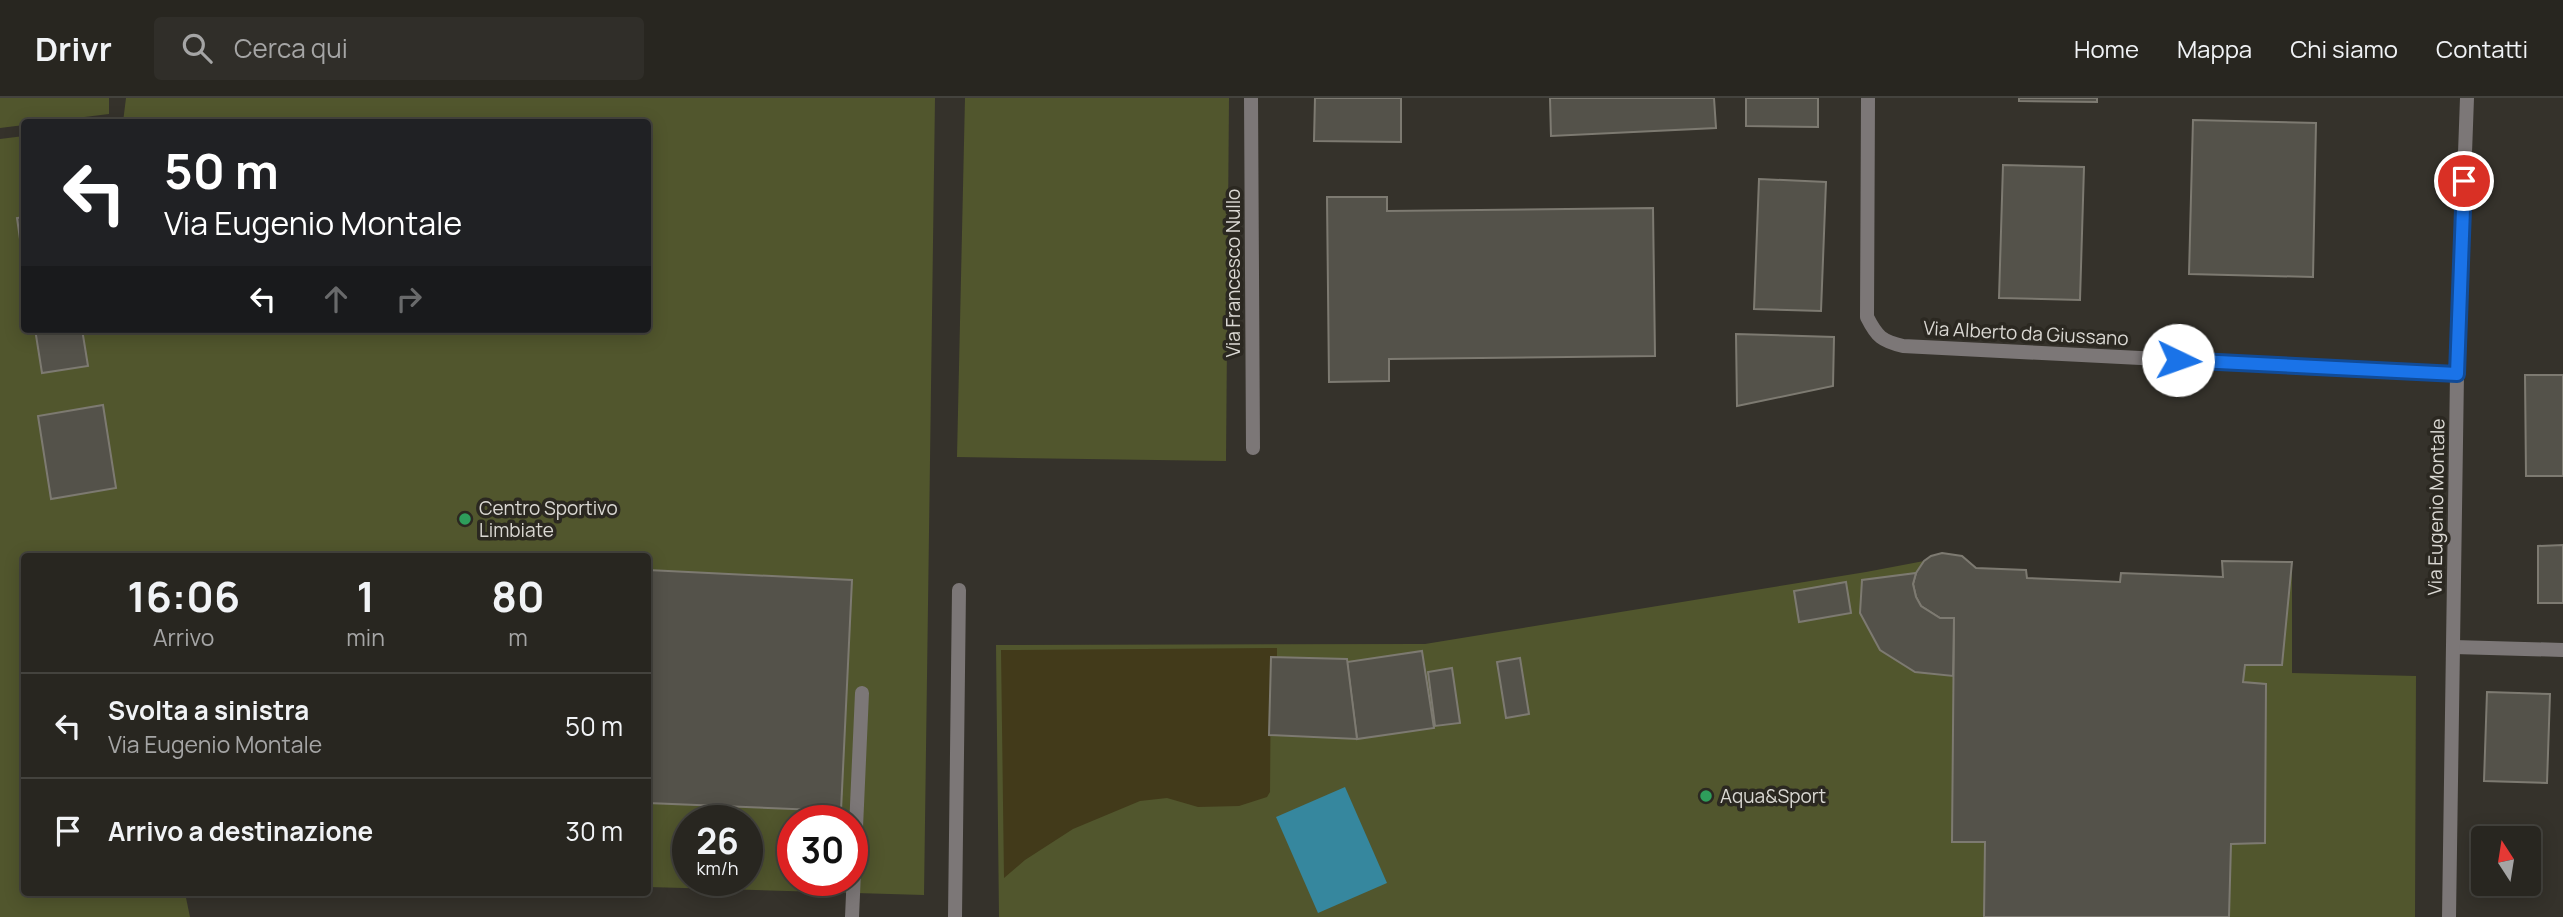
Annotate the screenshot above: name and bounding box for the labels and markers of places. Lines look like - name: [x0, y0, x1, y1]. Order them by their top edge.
- pin: [2434, 151, 2494, 211]
- place label: Centro Sportivo Limbiate: [479, 495, 618, 543]
- marker: Centro Sportivo Limbiate: [457, 511, 473, 527]
- place label: Aqua&Sport: [1720, 783, 1826, 809]
- marker: Aqua&Sport: [1698, 788, 1714, 804]

